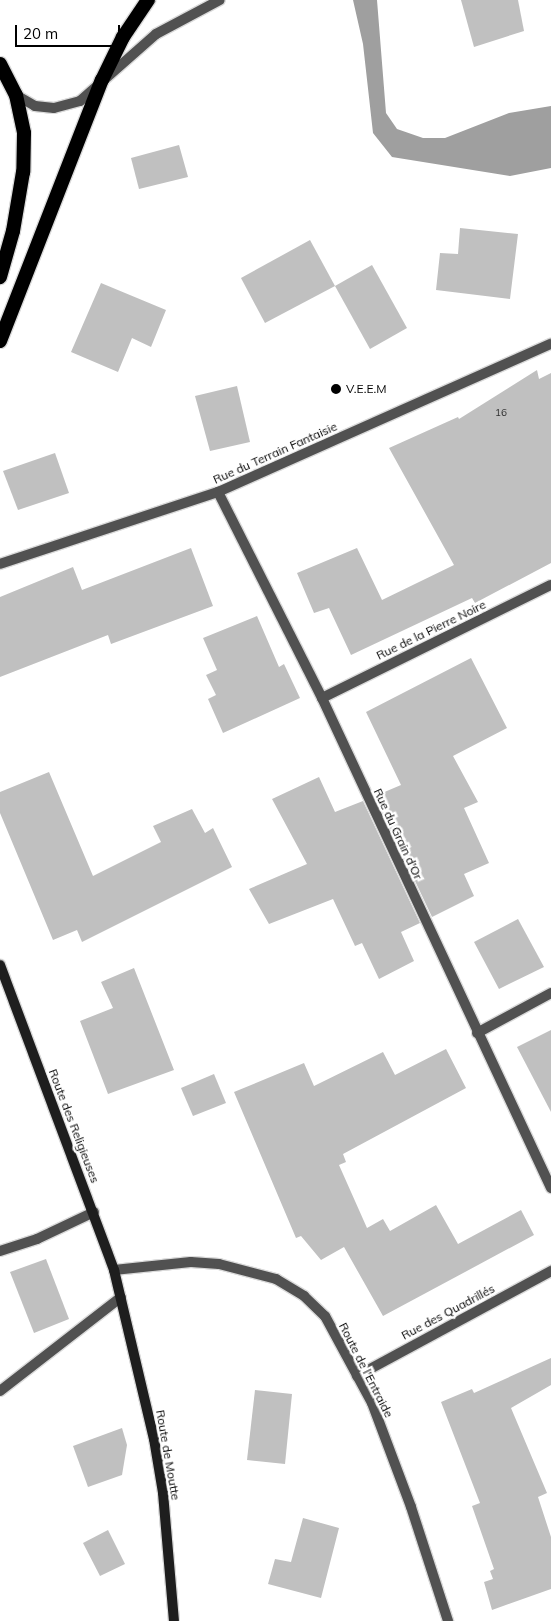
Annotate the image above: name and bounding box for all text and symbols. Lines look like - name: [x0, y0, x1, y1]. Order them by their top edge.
- scale bar: [18, 15, 122, 47]
- text: 20 m: [23, 24, 58, 43]
- place label: V.E.E.M: [346, 382, 387, 396]
- marker: V.E.E.M: [330, 383, 342, 395]
- house number: 16: [495, 407, 507, 419]
- street label: Rue du Terrain Fantaisie: [211, 419, 339, 487]
- street label: Rue de la Pierre Noire: [374, 597, 488, 663]
- street label: Rue du Grain d'Or: [371, 786, 425, 882]
- street label: Route des Religieuses: [46, 1067, 102, 1185]
- street label: Rue des Quadrillés: [399, 1281, 497, 1343]
- street label: Route de l'Entraide: [336, 1320, 396, 1420]
- street label: Route de Moutte: [153, 1409, 183, 1501]

